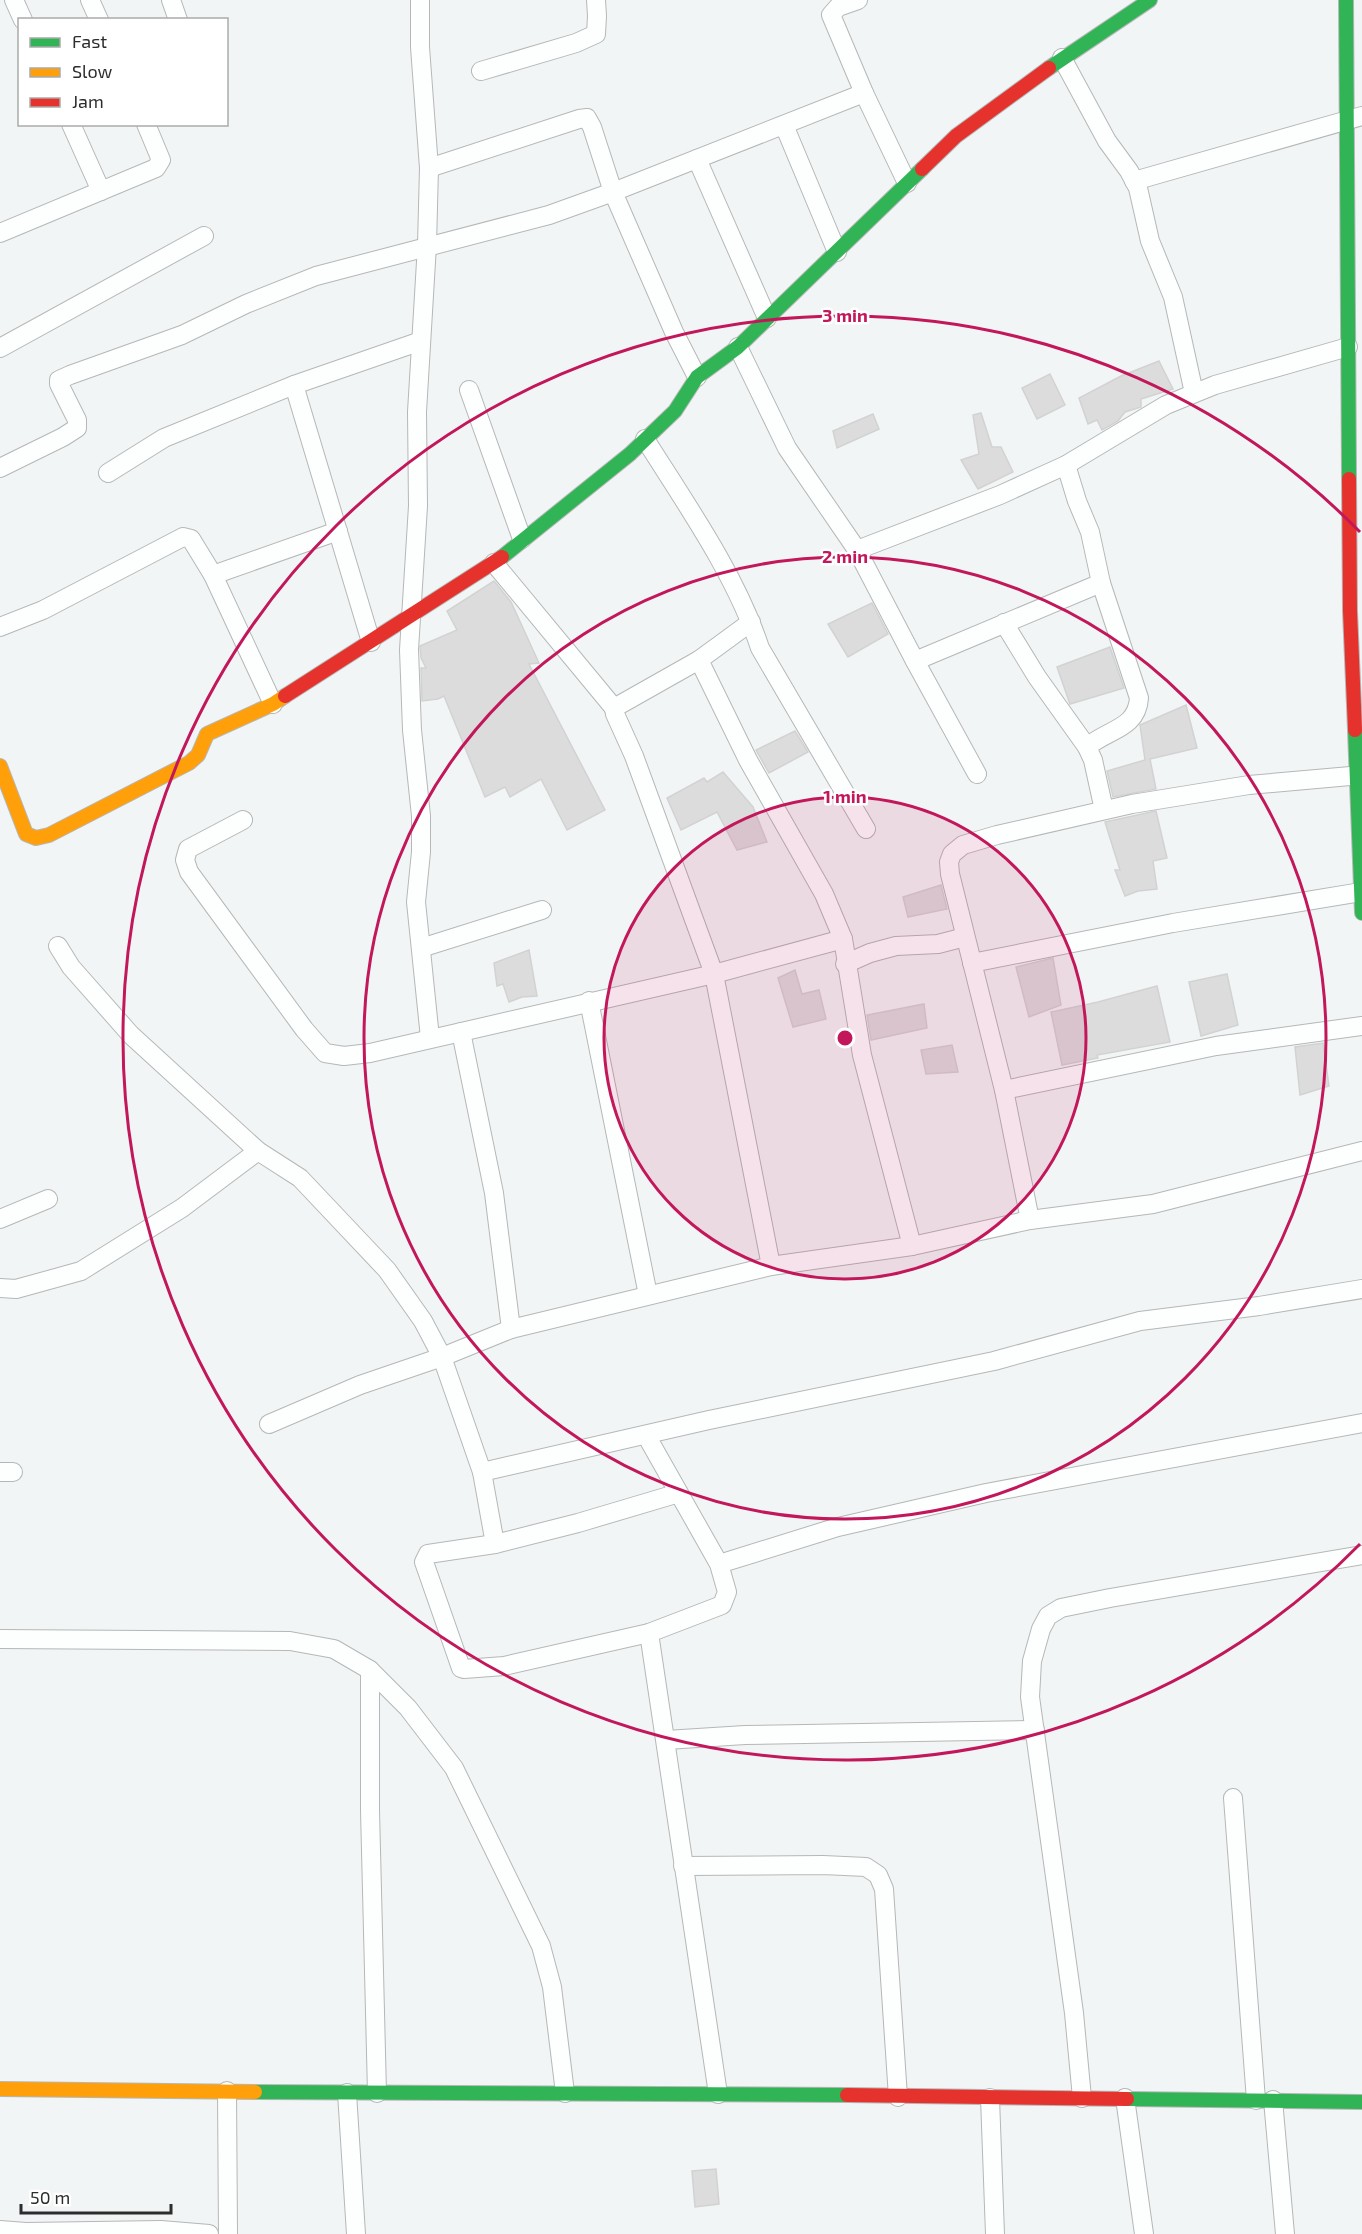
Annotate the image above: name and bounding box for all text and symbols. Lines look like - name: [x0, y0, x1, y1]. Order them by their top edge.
- legend: [18, 18, 228, 126]
- text: Fast: [72, 30, 107, 52]
- text: Slow: [72, 60, 113, 82]
- text: Jam: [72, 90, 104, 112]
- text: 3 min: [822, 304, 868, 326]
- text: 2 min: [822, 545, 868, 567]
- text: 1 min: [823, 785, 867, 807]
- centre of rings: [835, 1028, 855, 1048]
- scale bar: [21, 2177, 171, 2215]
- text: 50 m: [30, 2186, 70, 2208]

